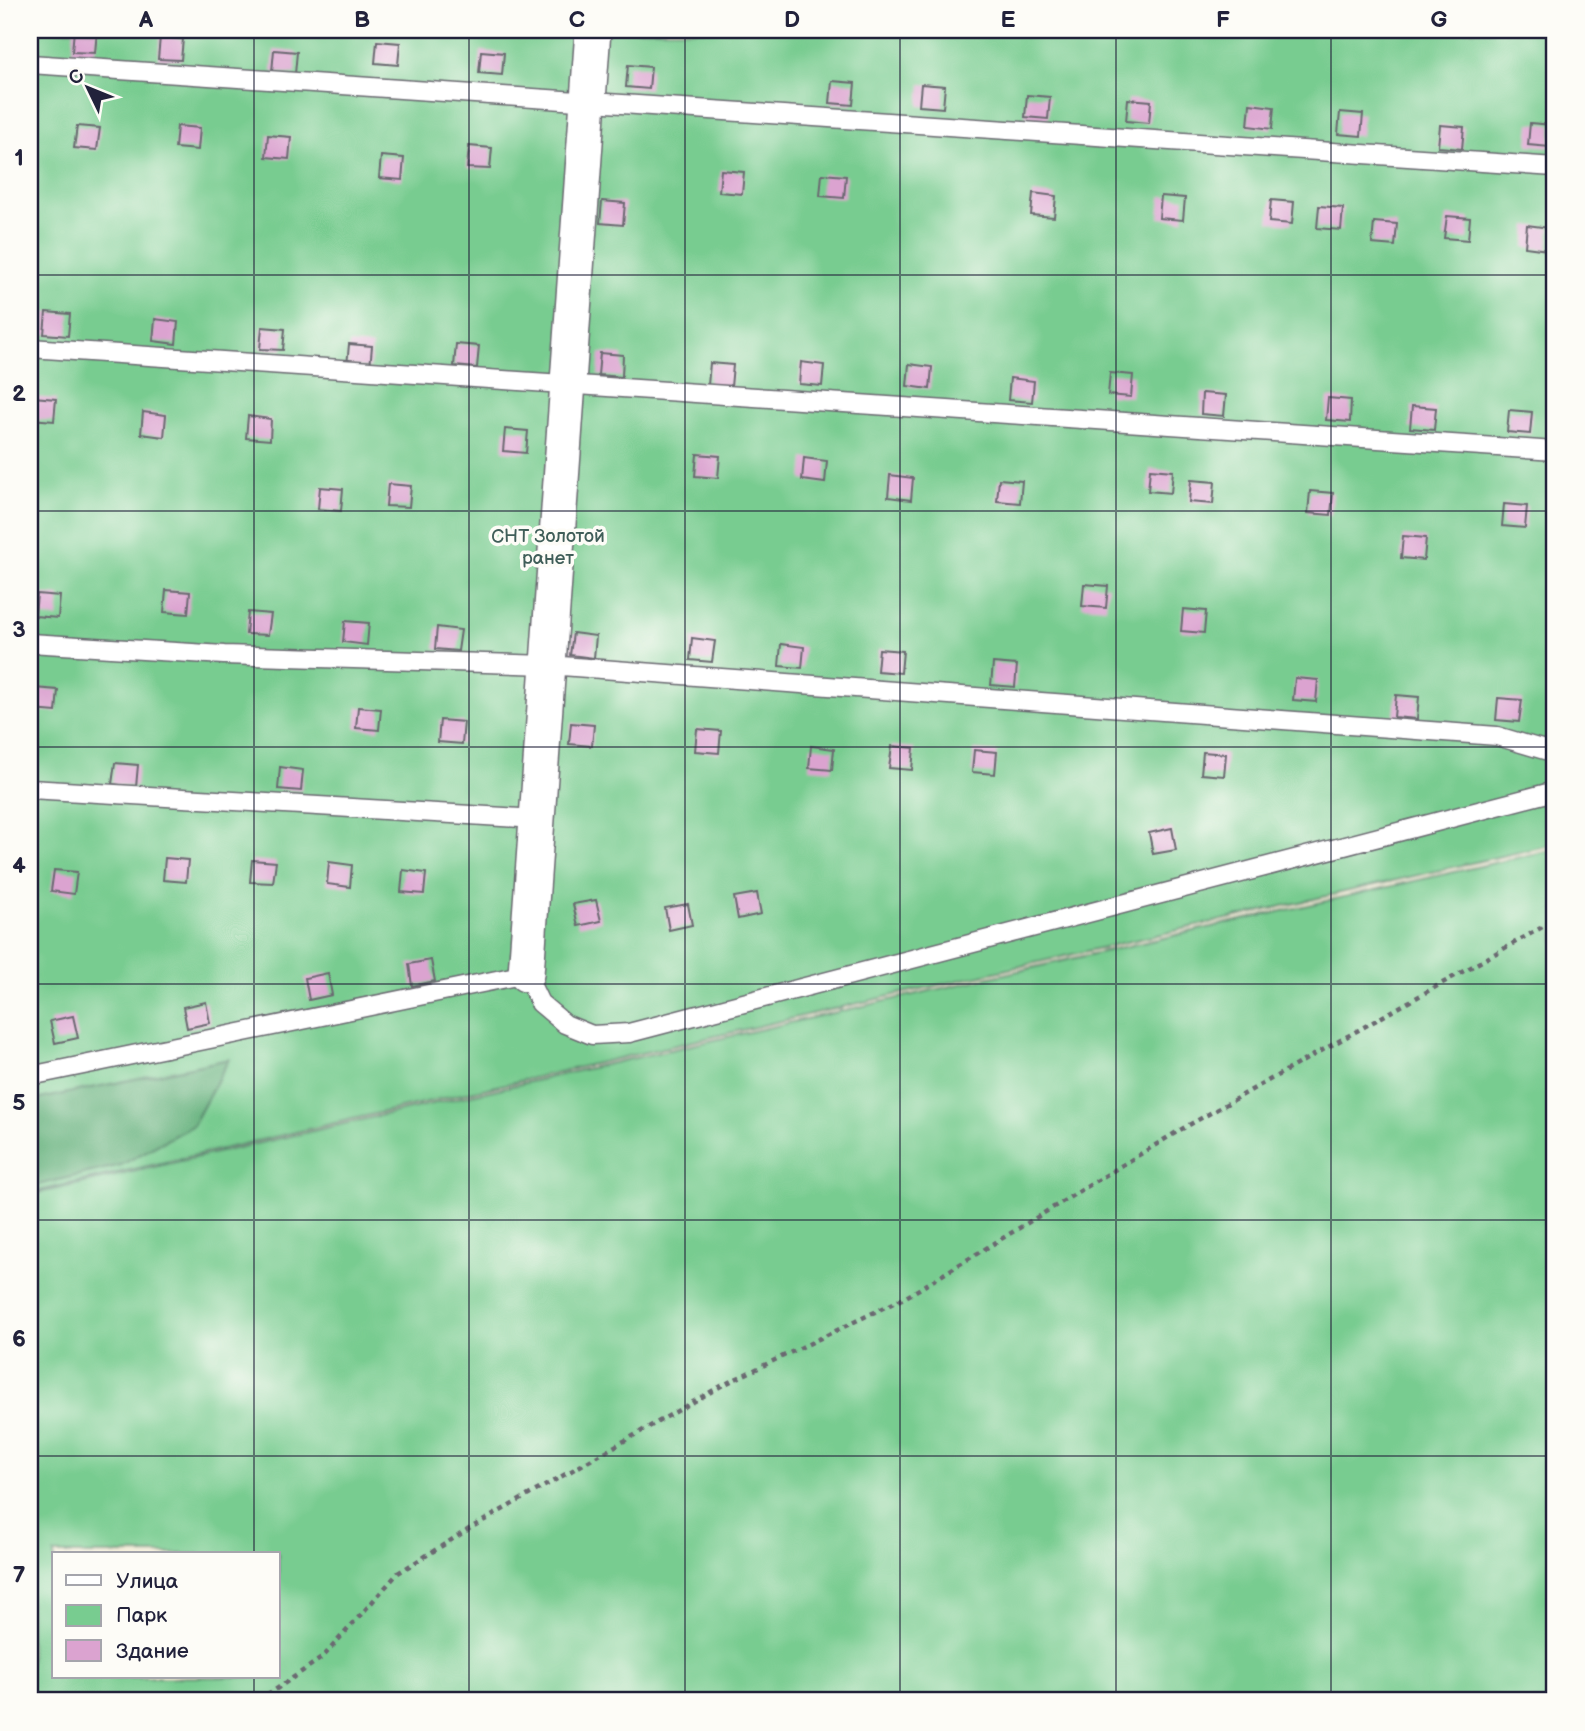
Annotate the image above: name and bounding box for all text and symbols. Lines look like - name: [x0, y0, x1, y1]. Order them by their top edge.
- text: A: [138, 6, 154, 34]
- text: B: [354, 6, 370, 34]
- text: C: [569, 6, 585, 34]
- text: D: [784, 6, 800, 34]
- text: E: [1001, 6, 1016, 34]
- text: F: [1216, 6, 1230, 34]
- text: G: [1431, 6, 1448, 34]
- north arrow: [52, 52, 122, 122]
- text: С: [64, 65, 90, 90]
- text: 1: [14, 144, 24, 172]
- text: 2: [12, 380, 26, 408]
- park label: СНТ Золотой ранет: [491, 525, 605, 570]
- text: 3: [12, 616, 26, 644]
- text: 4: [12, 852, 26, 880]
- text: 5: [12, 1089, 26, 1117]
- text: 6: [12, 1325, 26, 1353]
- legend: [52, 1552, 280, 1678]
- text: 7: [13, 1561, 26, 1589]
- text: Улица: [116, 1569, 179, 1594]
- text: Парк: [116, 1603, 167, 1628]
- text: Здание: [116, 1639, 189, 1664]

